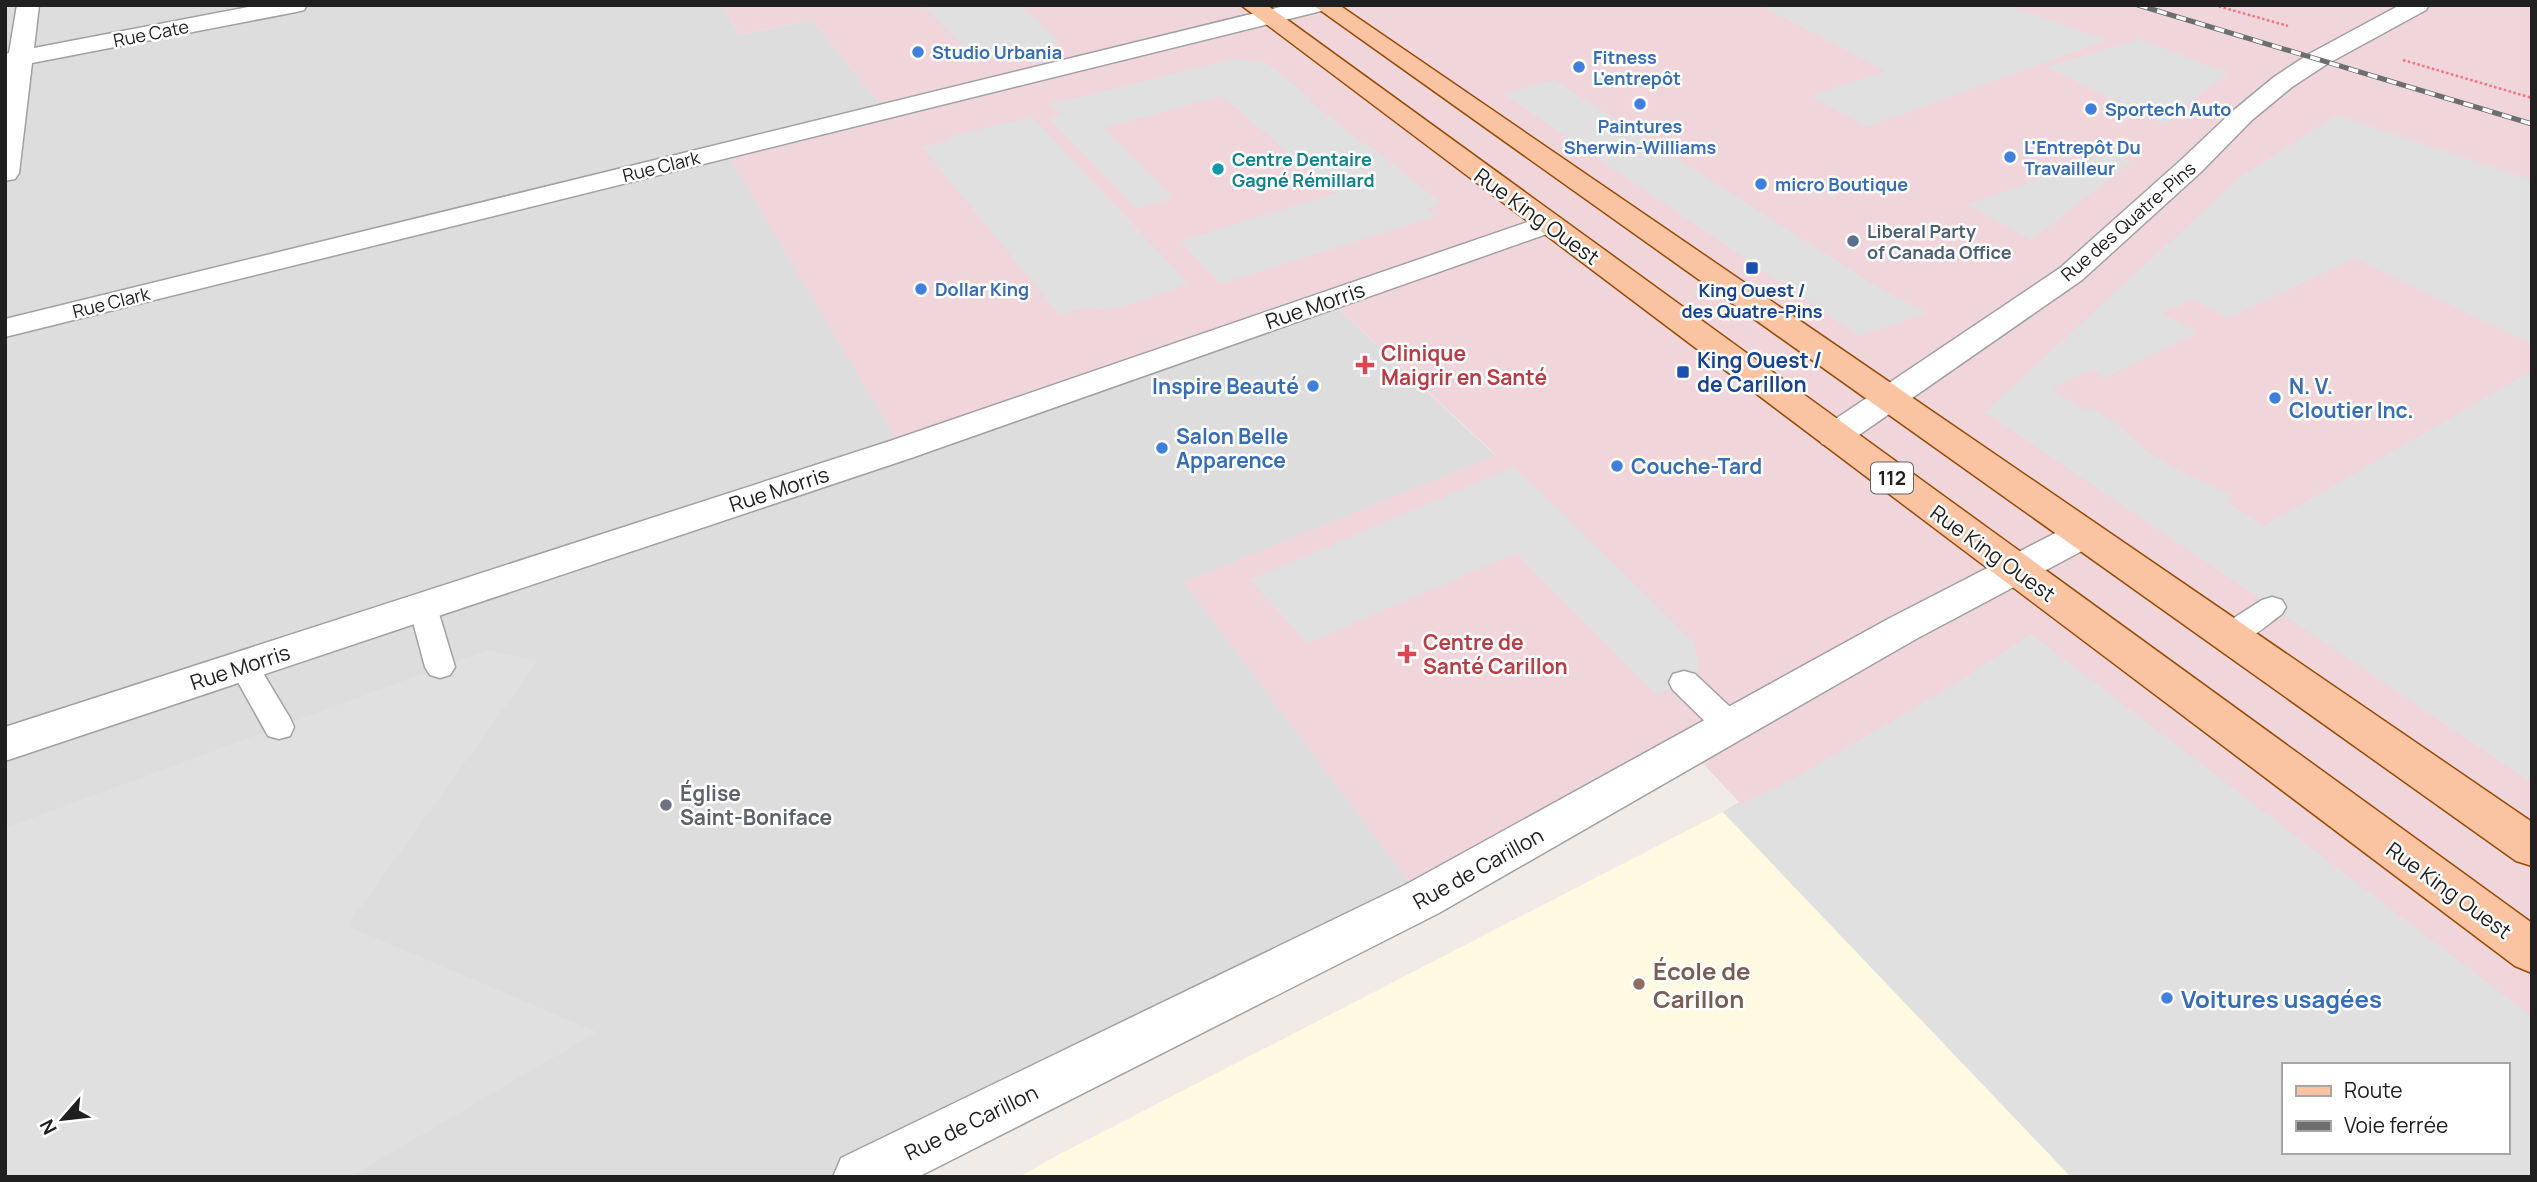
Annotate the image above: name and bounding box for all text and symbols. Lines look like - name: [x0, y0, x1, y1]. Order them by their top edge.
- street label: Rue Cate: [111, 14, 191, 52]
- place label: Studio Urbania: [932, 40, 1062, 64]
- marker: Studio Urbania: [910, 44, 926, 60]
- place label: Fitness L'entrepôt: [1593, 45, 1681, 90]
- marker: Fitness L'entrepôt: [1571, 59, 1587, 75]
- marker: Paintures Sherwin-Williams: [1632, 96, 1648, 112]
- place label: Sportech Auto: [2105, 97, 2231, 121]
- marker: Sportech Auto: [2083, 101, 2099, 117]
- place label: Paintures Sherwin-Williams: [1564, 114, 1716, 159]
- place label: L'Entrepôt Du Travailleur: [2024, 135, 2141, 180]
- street label: Rue Clark: [620, 145, 703, 187]
- place label: Centre Dentaire Gagné Rémillard: [1232, 147, 1375, 192]
- marker: L'Entrepôt Du Travailleur: [2002, 149, 2018, 165]
- street label: Rue des Quatre-Pins: [2056, 156, 2200, 286]
- marker: Centre Dentaire Gagné Rémillard: [1210, 161, 1226, 177]
- street label: Rue King Ouest: [1469, 161, 1605, 271]
- place label: micro Boutique: [1775, 172, 1908, 196]
- marker: micro Boutique: [1753, 176, 1769, 192]
- place label: Liberal Party of Canada Office: [1867, 219, 2012, 264]
- marker: Liberal Party of Canada Office: [1845, 233, 1861, 249]
- marker: King Ouest / des Quatre-Pins: [1744, 260, 1760, 276]
- street label: Rue Morris: [1262, 275, 1368, 335]
- place label: Dollar King: [935, 277, 1029, 301]
- place label: King Ouest / des Quatre-Pins: [1681, 278, 1823, 323]
- street label: Rue Clark: [70, 281, 153, 323]
- marker: Dollar King: [913, 281, 929, 297]
- place label: Clinique Maigrir en Santé: [1381, 339, 1547, 391]
- place label: King Ouest / de Carillon: [1697, 346, 1822, 398]
- marker: Clinique Maigrir en Santé: [1355, 355, 1375, 375]
- marker: King Ouest / de Carillon: [1675, 364, 1691, 380]
- place label: Inspire Beauté: [1152, 372, 1299, 400]
- place label: N. V. Cloutier Inc.: [2289, 372, 2414, 424]
- marker: Inspire Beauté: [1305, 378, 1321, 394]
- marker: N. V. Cloutier Inc.: [2267, 390, 2283, 406]
- place label: Salon Belle Apparence: [1176, 422, 1288, 474]
- marker: Salon Belle Apparence: [1154, 440, 1170, 456]
- place label: Couche-Tard: [1631, 452, 1762, 480]
- marker: Couche-Tard: [1609, 458, 1625, 474]
- street label: Rue Morris: [726, 460, 832, 518]
- road number: 112: [1871, 463, 1913, 494]
- street label: Rue King Ouest: [1925, 498, 2061, 608]
- place label: Centre de Santé Carillon: [1423, 628, 1568, 680]
- street label: Rue Morris: [187, 638, 293, 696]
- marker: Centre de Santé Carillon: [1397, 644, 1417, 664]
- place label: Église Saint-Boniface: [680, 779, 832, 831]
- marker: Église Saint-Boniface: [658, 797, 674, 813]
- street label: Rue de Carillon: [1408, 821, 1548, 915]
- street label: Rue King Ouest: [2381, 835, 2517, 945]
- place label: École de Carillon: [1653, 954, 1751, 1015]
- marker: École de Carillon: [1631, 976, 1647, 992]
- place label: Voitures usagées: [2181, 982, 2382, 1015]
- marker: Voitures usagées: [2159, 990, 2175, 1006]
- legend: [2282, 1063, 2509, 1154]
- text: Route: [2344, 1076, 2402, 1104]
- street label: Rue de Carillon: [900, 1078, 1042, 1166]
- north arrow: [28, 1084, 98, 1154]
- text: Voie ferrée: [2344, 1111, 2448, 1139]
- text: N: [33, 1115, 63, 1139]

